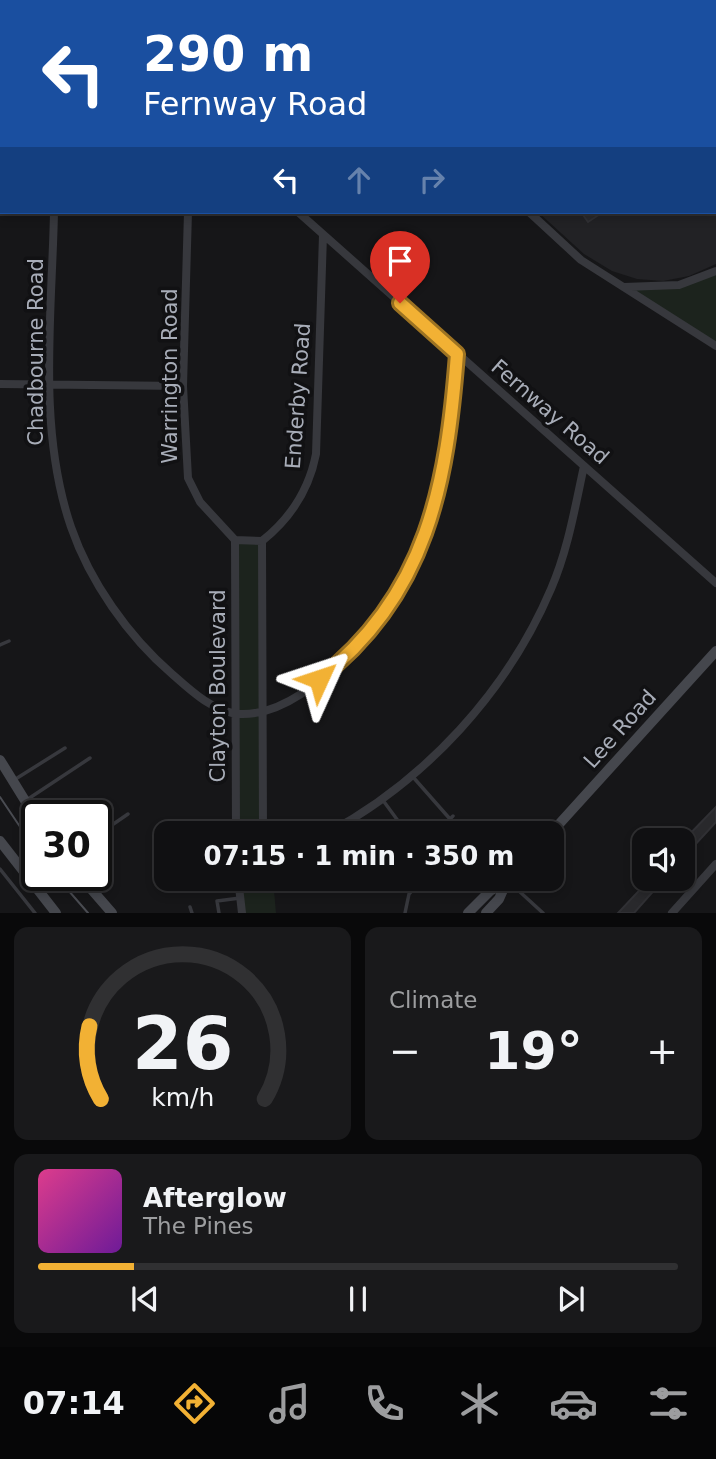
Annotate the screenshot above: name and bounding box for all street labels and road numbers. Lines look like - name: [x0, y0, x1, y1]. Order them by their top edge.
- street label: Chadbourne Road: [24, 258, 48, 446]
- street label: Warrington Road: [158, 288, 182, 464]
- street label: Enderby Road: [281, 322, 315, 470]
- street label: Fernway Road: [487, 355, 613, 469]
- street label: Clayton Boulevard: [206, 589, 230, 783]
- street label: Lee Road: [579, 685, 661, 773]

